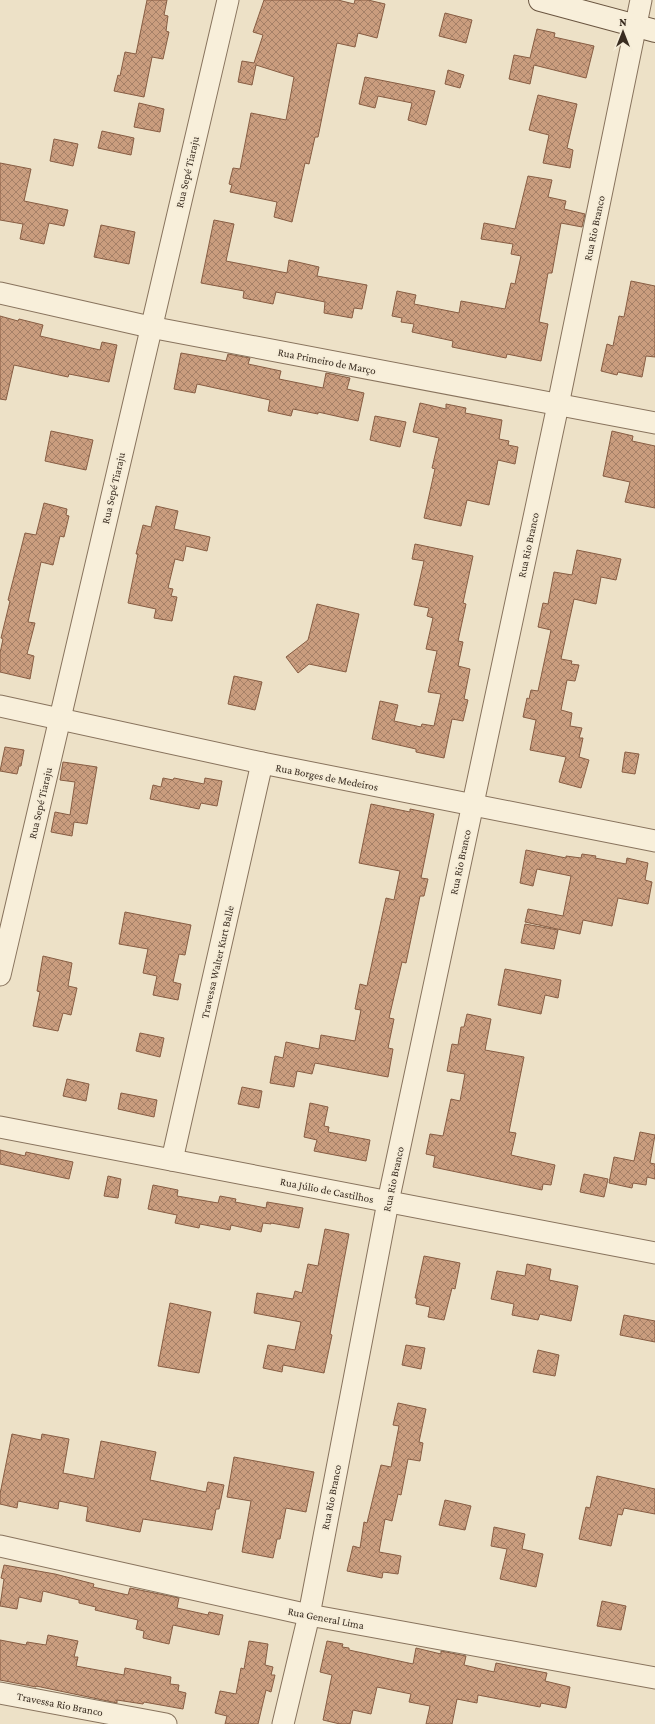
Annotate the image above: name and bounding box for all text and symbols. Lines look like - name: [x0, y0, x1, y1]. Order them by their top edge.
- north arrow: [603, 12, 643, 52]
- text: N: [619, 16, 627, 28]
- street label: Rua Sepé Tiaraju: [173, 135, 202, 209]
- street label: Rua Rio Branco: [581, 194, 607, 262]
- street label: Rua Primeiro de Março: [277, 346, 378, 377]
- street label: Rua Sepé Tiaraju: [99, 451, 128, 525]
- street label: Rua Rio Branco: [515, 511, 541, 579]
- street label: Rua Borges de Medeiros: [275, 761, 379, 794]
- street label: Rua Sepé Tiaraju: [26, 766, 55, 840]
- street label: Rua Rio Branco: [447, 828, 473, 896]
- street label: Travessa Walter Kurt Balle: [198, 904, 236, 1020]
- street label: Rua Rio Branco: [380, 1145, 406, 1213]
- street label: Rua Júlio de Castilhos: [279, 1175, 375, 1206]
- street label: Rua Rio Branco: [319, 1463, 343, 1531]
- street label: Rua General Lima: [287, 1605, 365, 1631]
- street label: Travessa Rio Branco: [16, 1690, 105, 1718]

